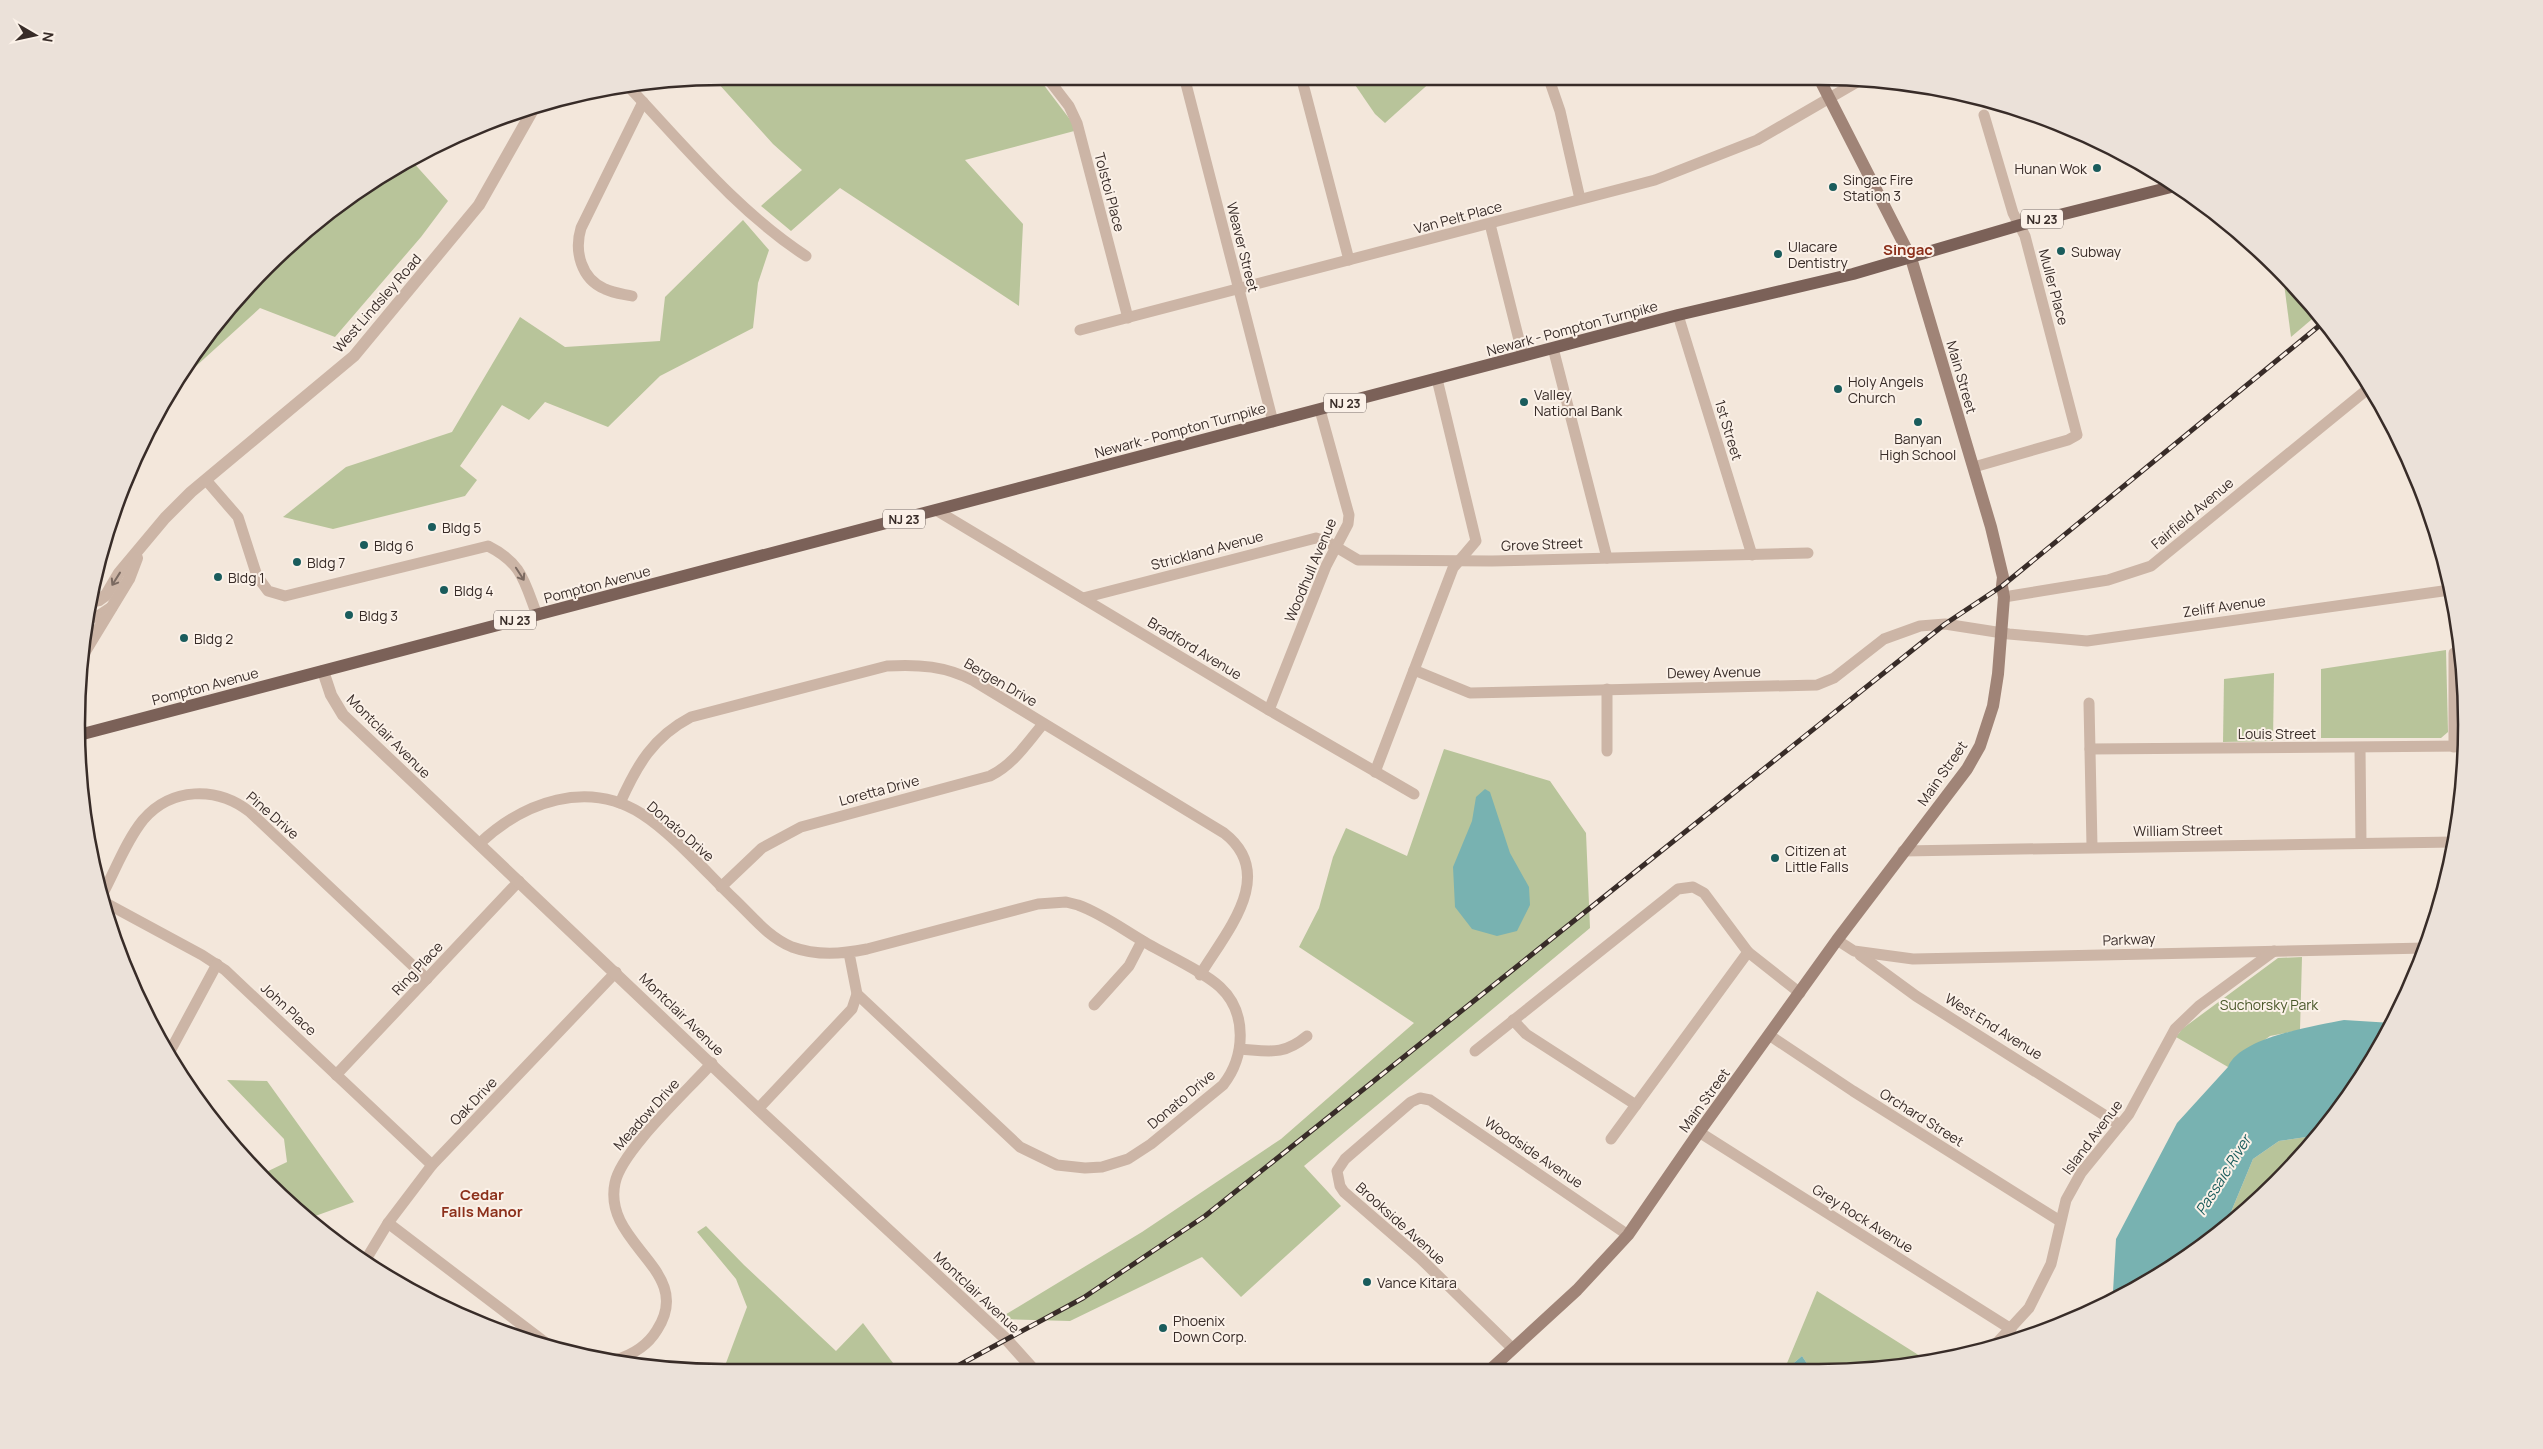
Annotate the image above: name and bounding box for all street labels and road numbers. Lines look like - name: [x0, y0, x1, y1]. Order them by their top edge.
- street label: Tolstoi Place: [1090, 150, 1130, 234]
- street label: Van Pelt Place: [1412, 196, 1504, 238]
- street label: Weaver Street: [1223, 200, 1263, 294]
- road number: NJ 23: [2021, 210, 2063, 228]
- street label: Muller Place: [2035, 247, 2073, 327]
- street label: West Lindsley Road: [329, 250, 425, 356]
- street label: Newark - Pompton Turnpike: [1484, 296, 1660, 360]
- street label: Main Street: [1943, 338, 1982, 416]
- road number: NJ 23: [1324, 393, 1366, 412]
- street label: 1st Street: [1711, 397, 1747, 463]
- street label: Newark - Pompton Turnpike: [1092, 398, 1268, 462]
- street label: Fairfield Avenue: [2147, 473, 2237, 553]
- road number: NJ 23: [883, 509, 925, 528]
- street label: Woodhull Avenue: [1280, 515, 1340, 625]
- street label: Strickland Avenue: [1149, 526, 1265, 574]
- street label: Grove Street: [1501, 533, 1584, 555]
- street label: Pompton Avenue: [542, 561, 652, 607]
- street label: Zeliff Avenue: [2181, 591, 2267, 621]
- road number: NJ 23: [494, 610, 536, 630]
- street label: Bradford Avenue: [1145, 612, 1245, 684]
- street label: Bergen Drive: [961, 653, 1041, 711]
- street label: Dewey Avenue: [1667, 662, 1761, 682]
- street label: Pompton Avenue: [150, 663, 260, 709]
- street label: Montclair Avenue: [343, 690, 435, 782]
- street label: Louis Street: [2238, 724, 2317, 743]
- street label: Main Street: [1913, 736, 1972, 809]
- street label: Loretta Drive: [837, 770, 921, 810]
- street label: Pine Drive: [243, 787, 303, 843]
- street label: Donato Drive: [643, 797, 719, 865]
- street label: William Street: [2133, 820, 2223, 840]
- street label: Parkway: [2102, 929, 2156, 949]
- street label: Ring Place: [387, 937, 447, 999]
- street label: Montclair Avenue: [635, 968, 729, 1060]
- street label: John Place: [257, 978, 321, 1040]
- street label: West End Avenue: [1942, 988, 2046, 1064]
- street label: Main Street: [1674, 1064, 1734, 1136]
- street label: Donato Drive: [1143, 1065, 1219, 1133]
- street label: Oak Drive: [445, 1073, 501, 1129]
- street label: Meadow Drive: [609, 1074, 683, 1154]
- street label: Orchard Street: [1876, 1084, 1968, 1151]
- street label: Island Avenue: [2058, 1096, 2126, 1178]
- street label: Woodside Avenue: [1481, 1112, 1587, 1192]
- street label: Brookside Avenue: [1352, 1178, 1450, 1268]
- street label: Grey Rock Avenue: [1809, 1179, 1917, 1257]
- street label: Montclair Avenue: [930, 1247, 1024, 1337]

